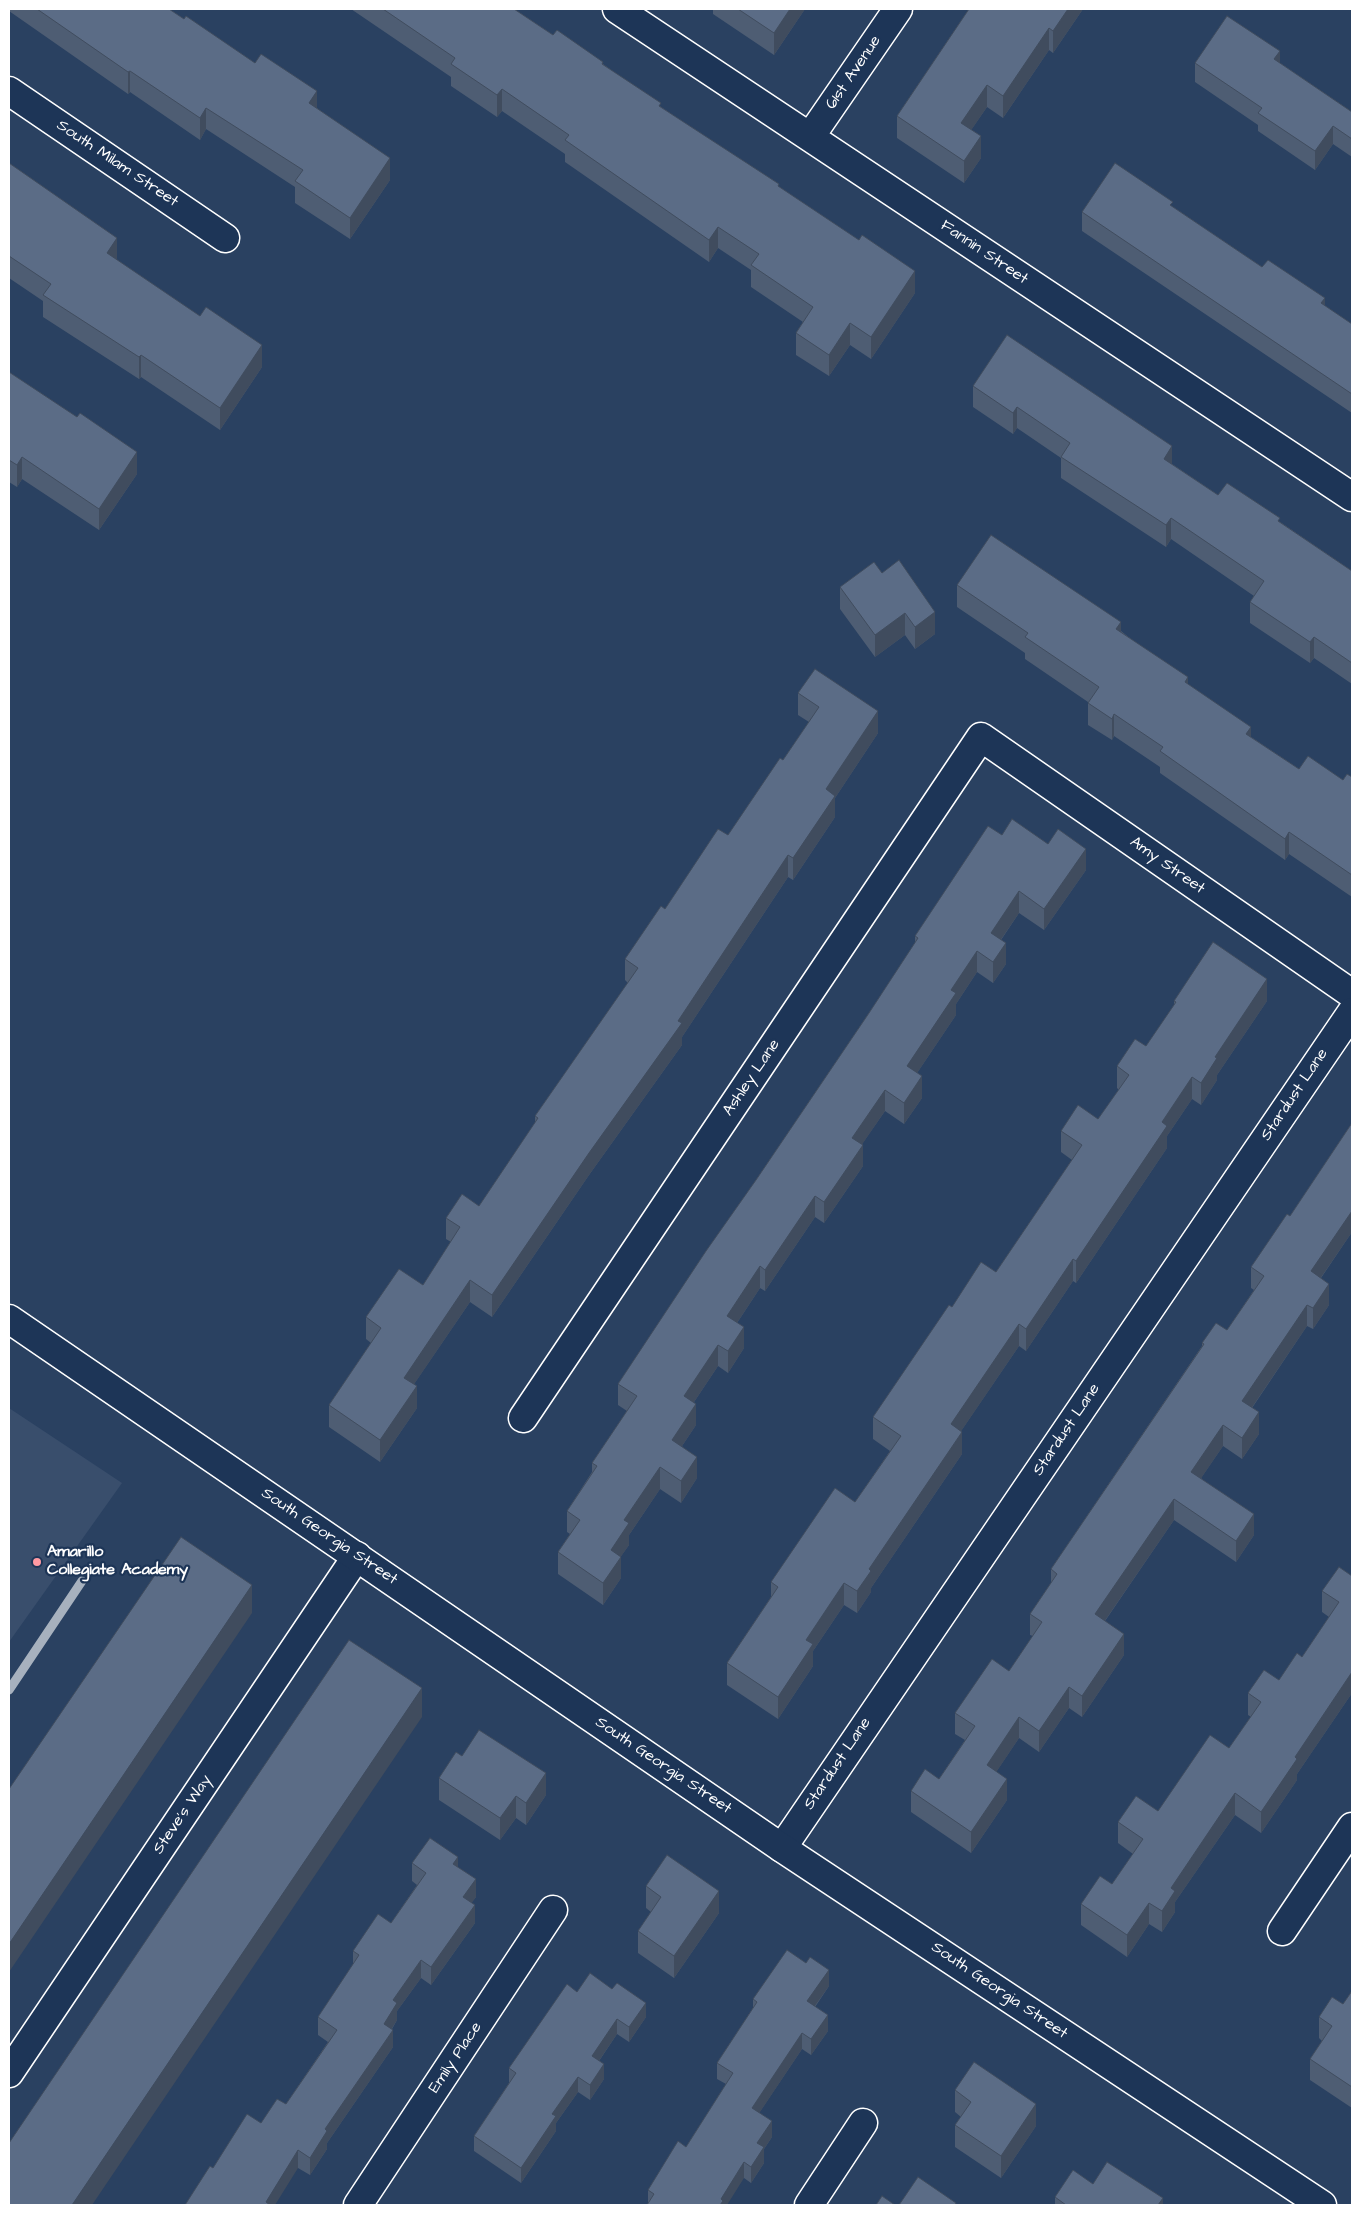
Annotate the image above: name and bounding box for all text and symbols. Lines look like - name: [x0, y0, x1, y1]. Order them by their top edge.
- street label: 61st Avenue: [822, 32, 886, 114]
- street label: South Milam Street: [52, 116, 182, 212]
- street label: Fannin Street: [937, 217, 1031, 289]
- street label: Amy Street: [1126, 833, 1208, 899]
- street label: Ashley Lane: [719, 1036, 785, 1120]
- street label: Stardust Lane: [1257, 1045, 1333, 1145]
- street label: Stardust Lane: [1029, 1380, 1105, 1480]
- street label: South Georgia Street: [257, 1484, 401, 1590]
- place label: Amarillo Collegiate Academy: [47, 1543, 188, 1581]
- marker: Amarillo Collegiate Academy: [31, 1556, 43, 1568]
- street label: South Georgia Street: [591, 1713, 735, 1819]
- street label: Stardust Lane: [800, 1714, 876, 1814]
- street label: Steve's Way: [149, 1772, 217, 1858]
- street label: South Georgia Street: [927, 1938, 1071, 2044]
- street label: Emily Place: [425, 2019, 487, 2097]

